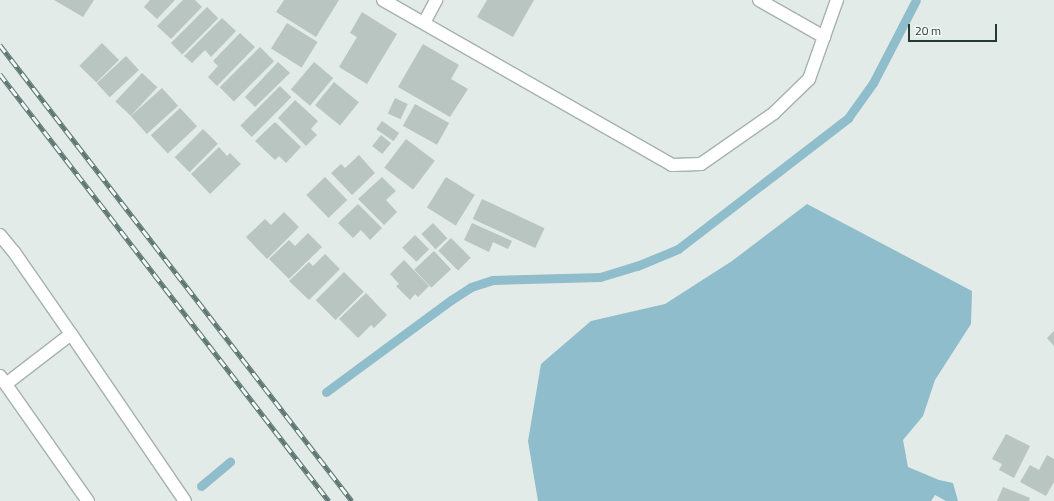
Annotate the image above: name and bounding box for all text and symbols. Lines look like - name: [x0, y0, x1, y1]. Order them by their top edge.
- scale bar: [910, 16, 999, 42]
- text: 20 m: [915, 21, 941, 40]

